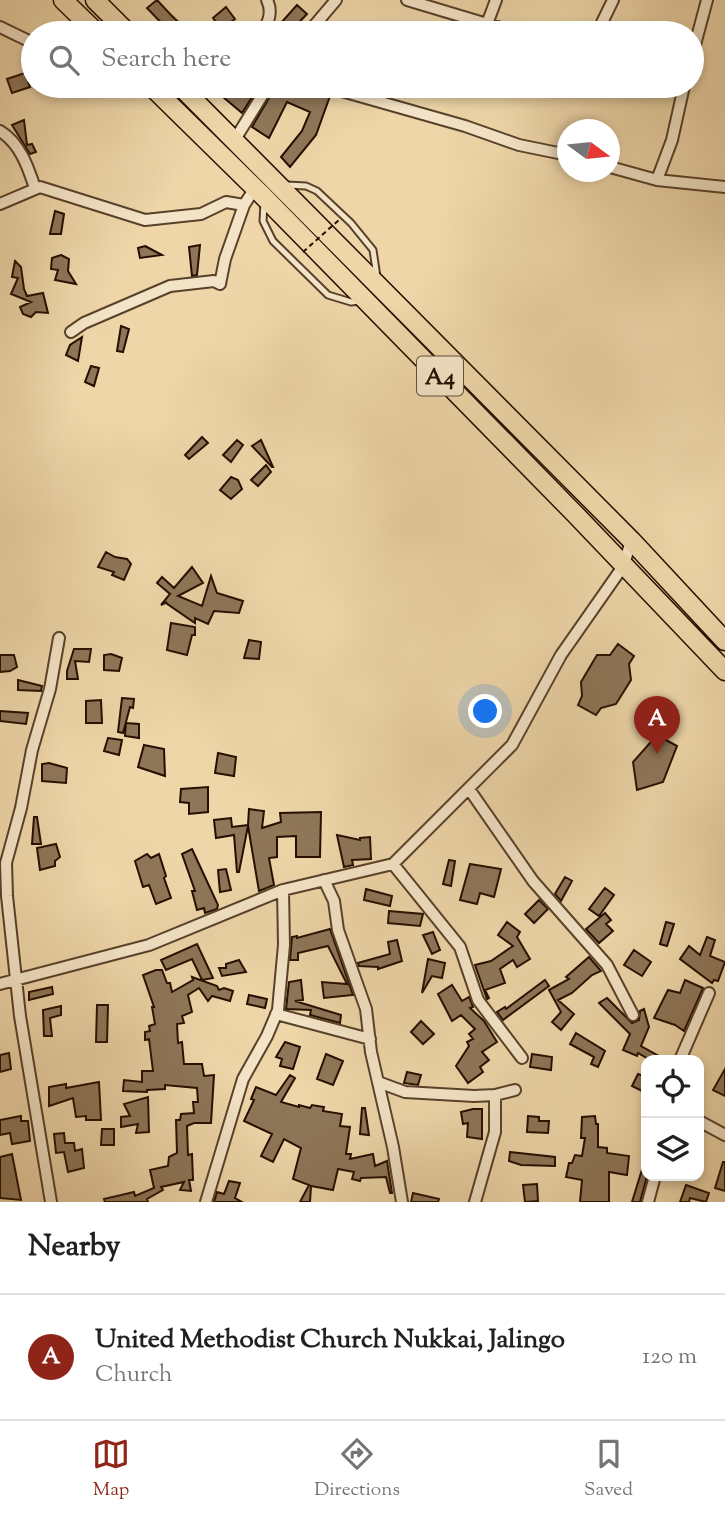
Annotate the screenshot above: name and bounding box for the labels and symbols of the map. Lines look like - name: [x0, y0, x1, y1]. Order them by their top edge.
- north arrow: [557, 119, 620, 182]
- road number: A4: [417, 356, 463, 396]
- your location: [468, 694, 502, 728]
- pin: A: [634, 696, 680, 754]

